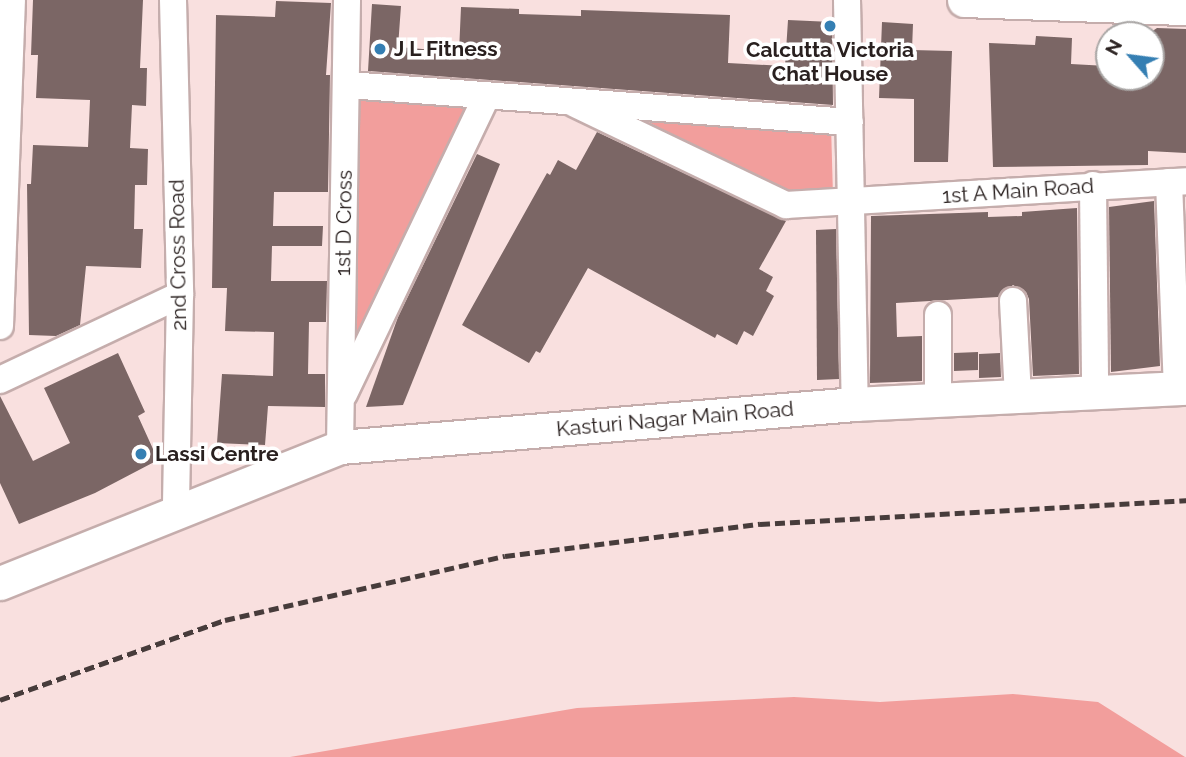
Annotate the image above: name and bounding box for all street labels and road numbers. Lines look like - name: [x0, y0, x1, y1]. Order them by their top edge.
- street label: 1st D Cross: [330, 170, 358, 276]
- street label: 1st A Main Road: [941, 173, 1095, 209]
- street label: 2nd Cross Road: [164, 179, 192, 331]
- street label: Kasturi Nagar Main Road: [555, 396, 795, 442]

